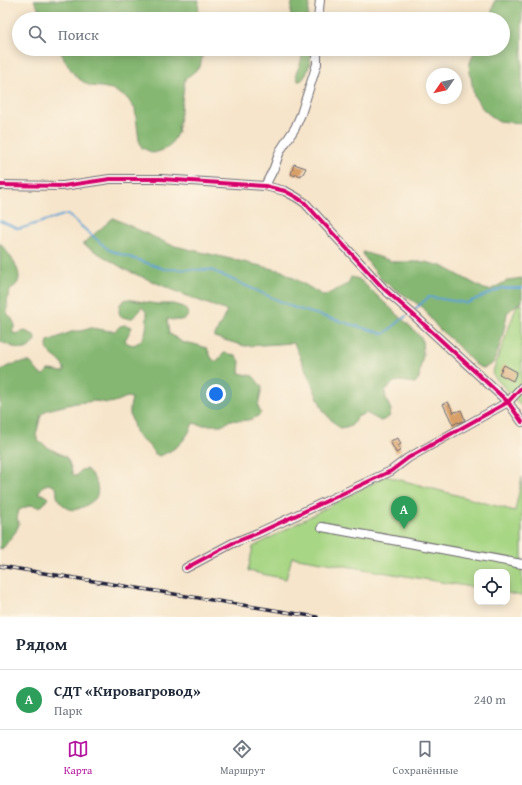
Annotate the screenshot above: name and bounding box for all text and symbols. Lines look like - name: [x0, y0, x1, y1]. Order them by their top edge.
- search box: [12, 12, 510, 56]
- icon: search: [26, 23, 48, 45]
- text: Поиск: [58, 24, 99, 45]
- north arrow: [426, 68, 462, 104]
- your location: [206, 384, 226, 404]
- pin: A: [391, 496, 417, 529]
- map controls: [474, 569, 510, 605]
- button: locate: [474, 569, 510, 605]
- text: Рядом: [16, 631, 67, 656]
- text: СДТ «Кировагровод»: [54, 680, 201, 701]
- text: A: [25, 690, 33, 709]
- text: 240 m: [474, 690, 506, 709]
- text: Парк: [54, 701, 82, 720]
- tab: Карта: [64, 738, 92, 778]
- tab: Маршрут: [220, 738, 265, 778]
- tab: Сохранённые: [393, 738, 458, 778]

